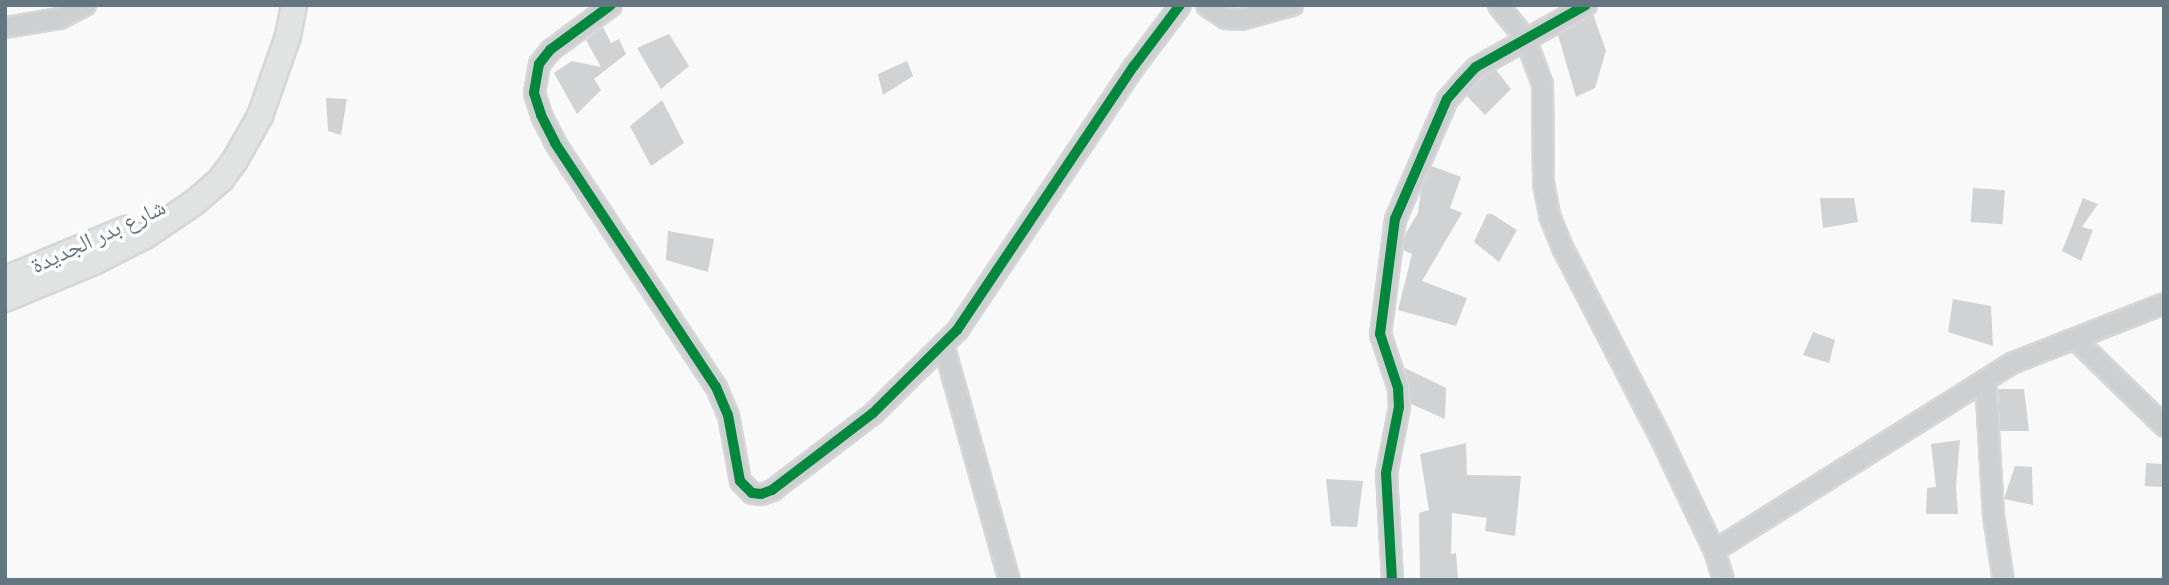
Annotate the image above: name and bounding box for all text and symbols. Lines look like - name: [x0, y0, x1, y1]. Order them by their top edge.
- street label: شارع بدر الجديدة: [26, 193, 170, 279]

